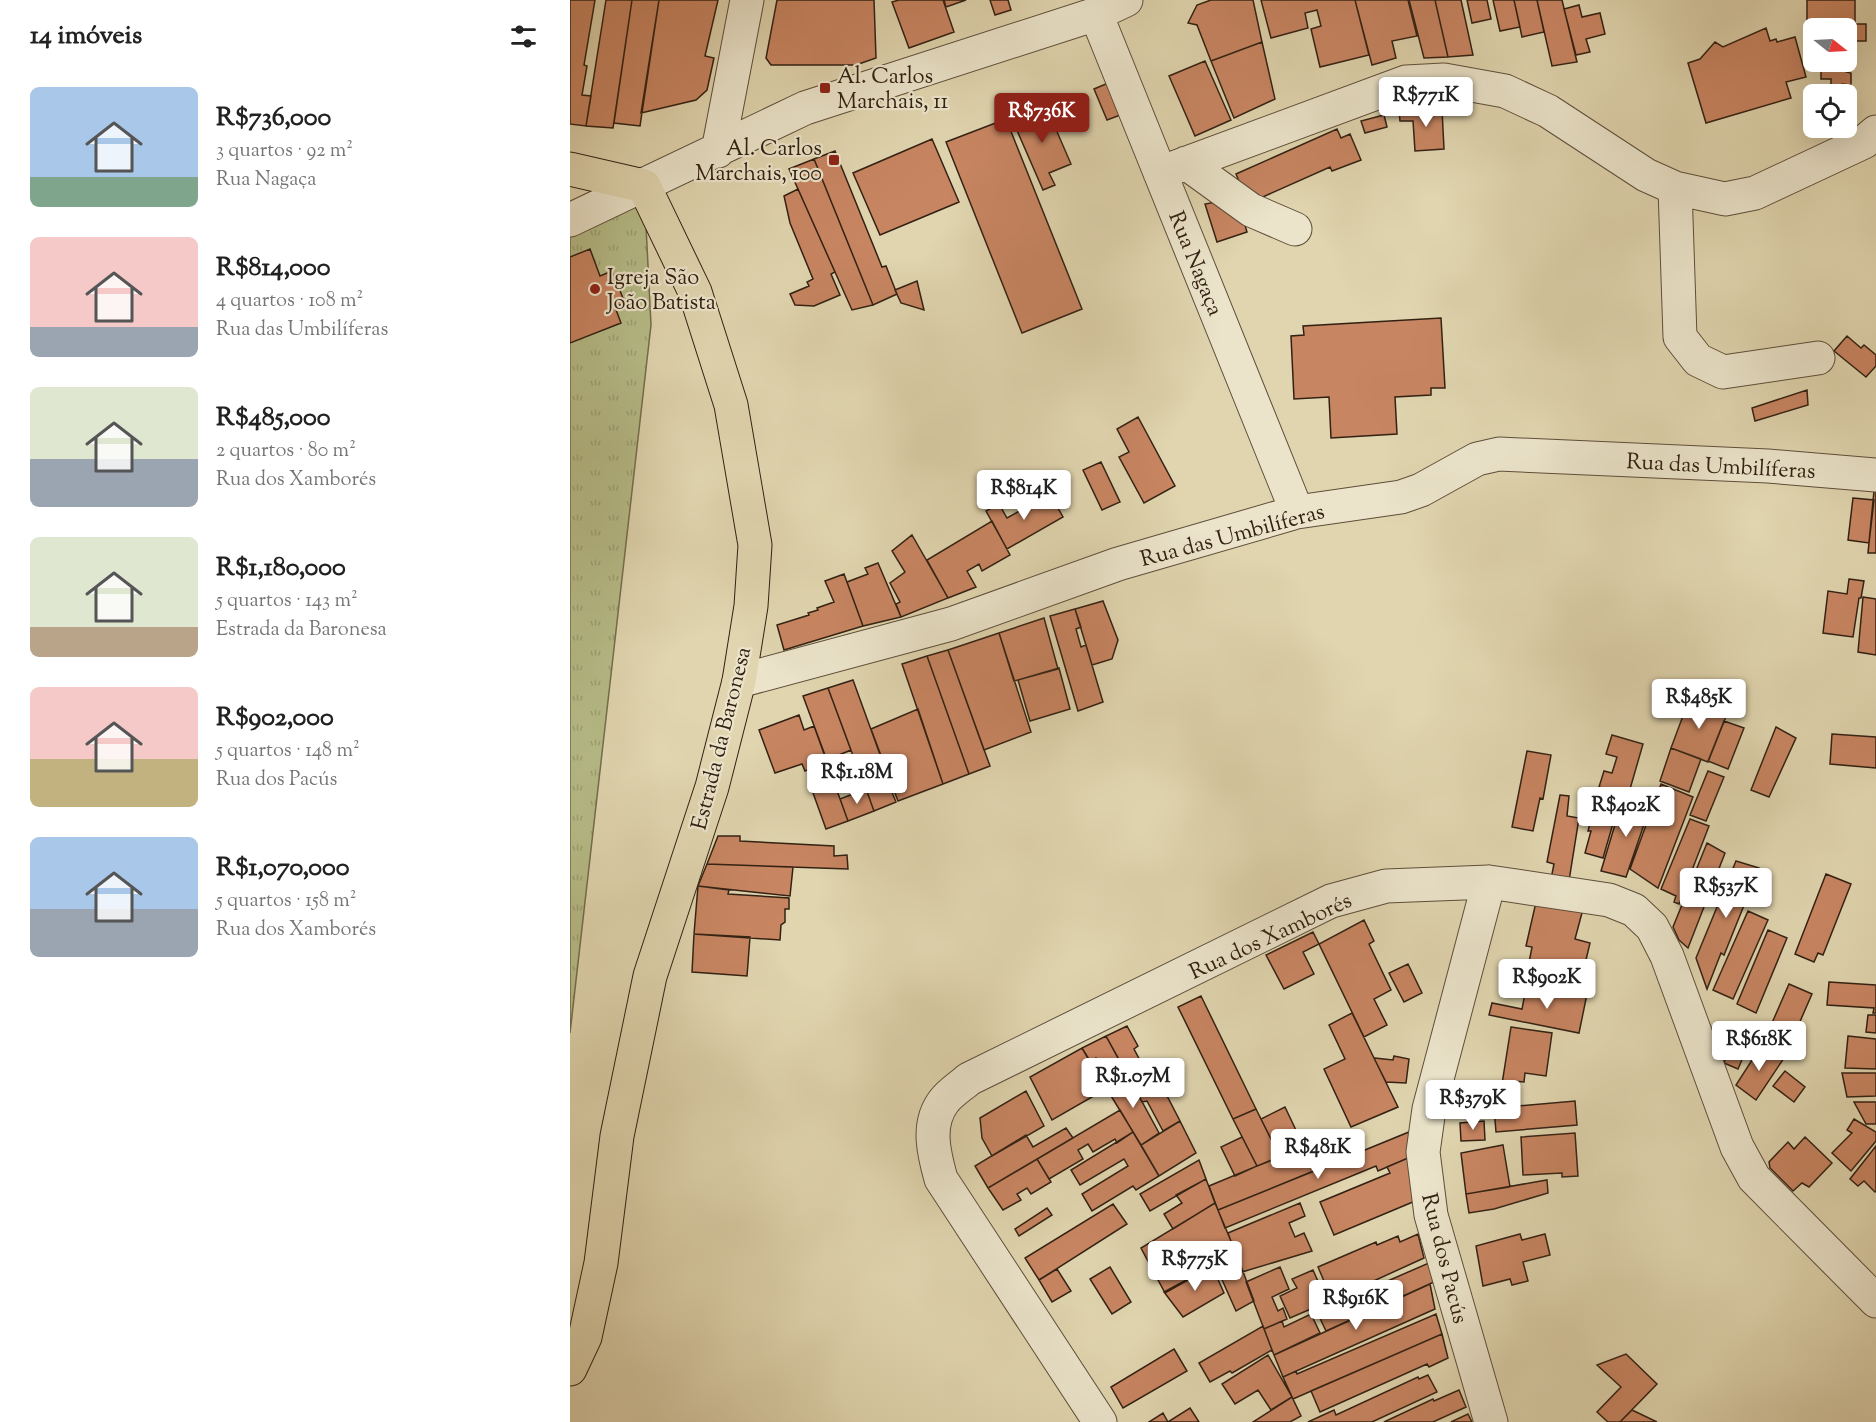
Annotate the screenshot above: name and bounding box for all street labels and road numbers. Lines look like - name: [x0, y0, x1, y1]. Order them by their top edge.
- street label: Rua Nagaça: [1159, 207, 1230, 321]
- street label: Rua das Umbilíferas: [1625, 447, 1816, 489]
- street label: Rua das Umbilíferas: [1137, 497, 1328, 577]
- street label: Estrada da Baronesa: [685, 644, 761, 834]
- street label: Rua dos Xamborés: [1185, 886, 1358, 989]
- street label: Rua dos Pacús: [1411, 1190, 1475, 1327]

